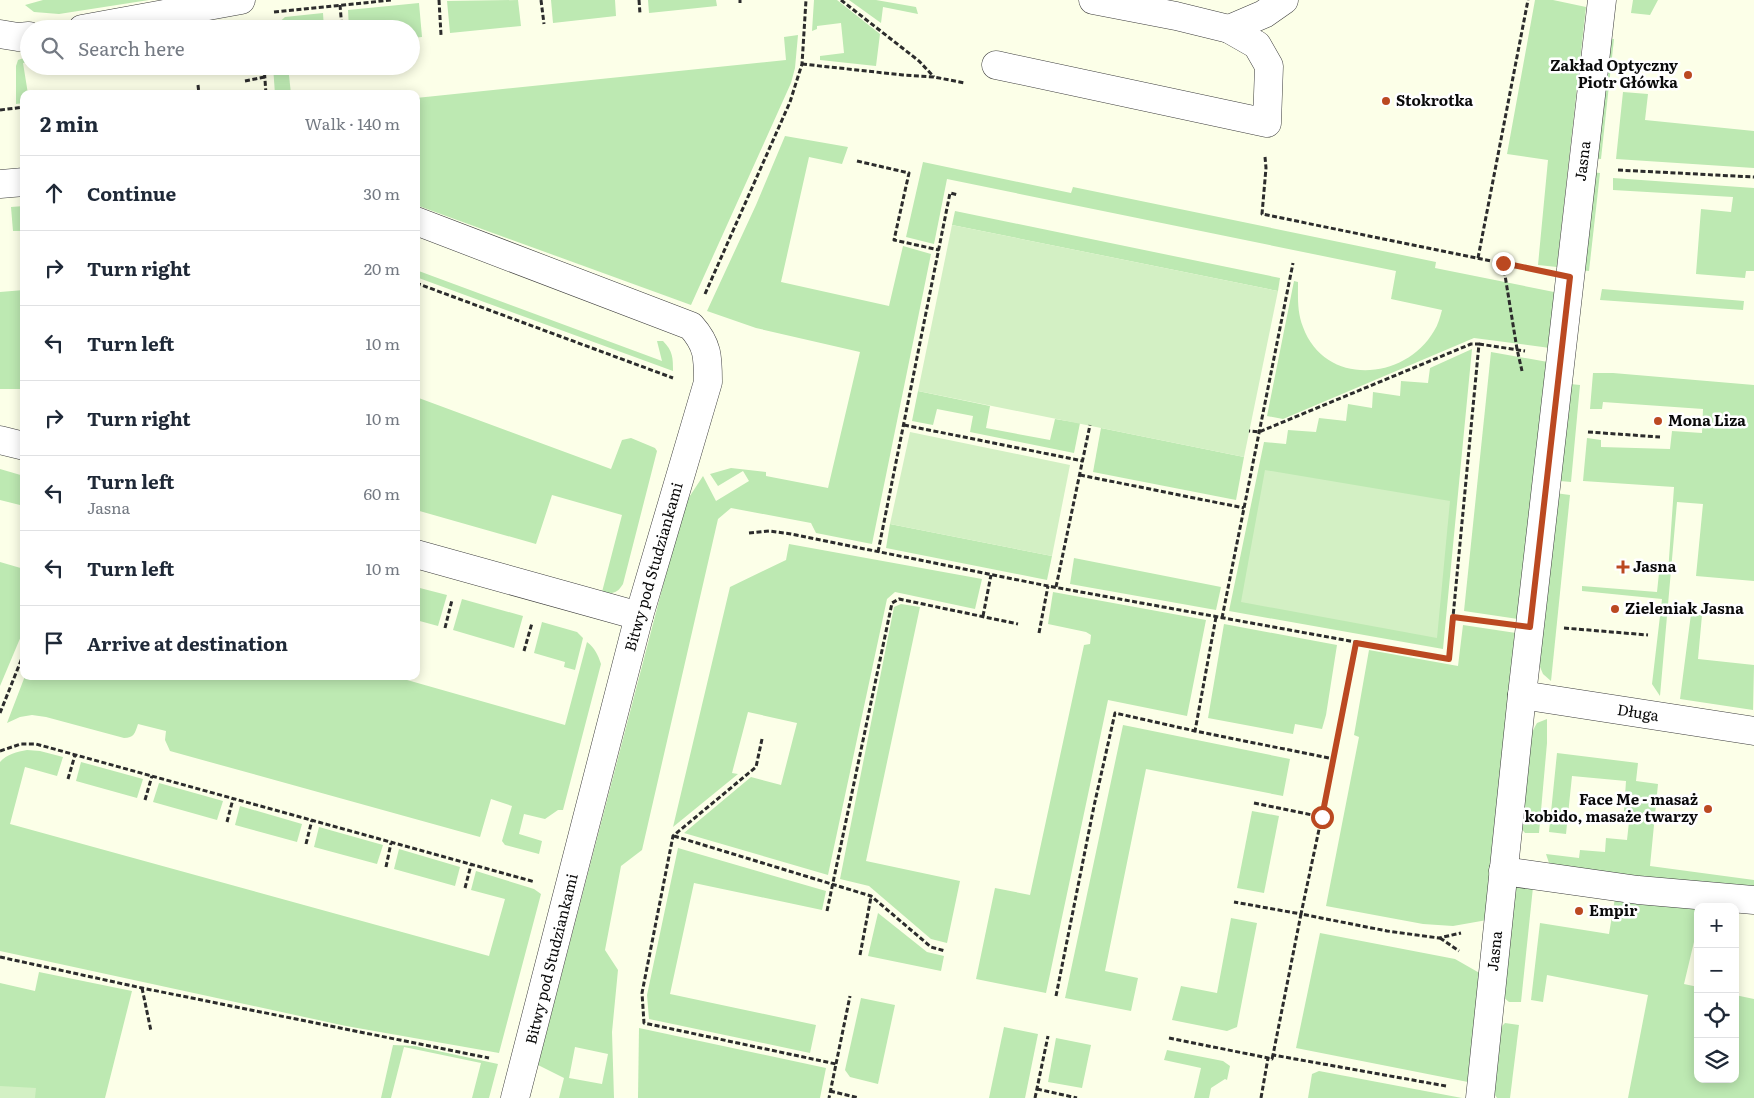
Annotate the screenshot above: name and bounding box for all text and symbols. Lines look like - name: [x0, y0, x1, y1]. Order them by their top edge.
- search box: [20, 20, 420, 75]
- icon: search: [38, 34, 66, 62]
- text: Search here: [78, 34, 185, 62]
- place label: Zakład Optyczny Piotr Główka: [1550, 53, 1679, 93]
- marker: Zakład Optyczny Piotr Główka: [1682, 69, 1694, 81]
- place label: Stokrotka: [1396, 88, 1474, 111]
- marker: Stokrotka: [1380, 95, 1392, 107]
- text: 2 min: [40, 107, 99, 138]
- text: Walk · 140 m: [305, 111, 400, 135]
- street label: Jasna: [1568, 138, 1596, 182]
- icon: ahead: [40, 179, 68, 207]
- text: Continue: [87, 179, 176, 207]
- text: 30 m: [363, 181, 400, 205]
- route end: [1492, 252, 1515, 275]
- icon: right: [40, 254, 68, 282]
- text: Turn right: [87, 254, 191, 282]
- text: 20 m: [364, 256, 400, 280]
- icon: left: [40, 329, 68, 357]
- text: Turn left: [87, 329, 174, 357]
- text: 10 m: [366, 331, 400, 355]
- icon: right: [40, 404, 68, 432]
- text: Turn right: [87, 404, 191, 432]
- text: 10 m: [366, 406, 400, 430]
- place label: Mona Liza: [1668, 408, 1746, 431]
- marker: Mona Liza: [1652, 415, 1664, 427]
- text: Turn left: [87, 467, 174, 495]
- icon: left: [40, 479, 68, 507]
- street label: Bitwy pod Studziankami: [617, 479, 688, 654]
- text: 60 m: [363, 481, 400, 505]
- text: Jasna: [87, 495, 130, 519]
- icon: left: [40, 554, 68, 582]
- text: Turn left: [87, 554, 174, 582]
- place label: Jasna: [1633, 554, 1677, 577]
- text: 10 m: [366, 556, 400, 580]
- marker: Jasna: [1617, 561, 1629, 573]
- place label: Zieleniak Jasna: [1625, 596, 1744, 619]
- marker: Zieleniak Jasna: [1609, 603, 1621, 615]
- icon: arrive: [40, 629, 68, 657]
- text: Arrive at destination: [87, 629, 288, 657]
- street label: Długa: [1616, 697, 1662, 726]
- place label: Face Me - masaż kobido, masaże twarzy: [1524, 787, 1699, 827]
- marker: Face Me - masaż kobido, masaże twarzy: [1702, 803, 1714, 815]
- route start: [1311, 806, 1334, 829]
- street label: Bitwy pod Studziankami: [518, 871, 583, 1046]
- place label: Empir: [1589, 898, 1637, 921]
- map controls: [1694, 903, 1739, 1083]
- button: +: [1694, 903, 1739, 948]
- marker: Empir: [1573, 905, 1585, 917]
- street label: Jasna: [1480, 929, 1507, 972]
- button: −: [1694, 948, 1739, 993]
- button: locate: [1694, 993, 1739, 1038]
- button: layers: [1694, 1038, 1739, 1083]

